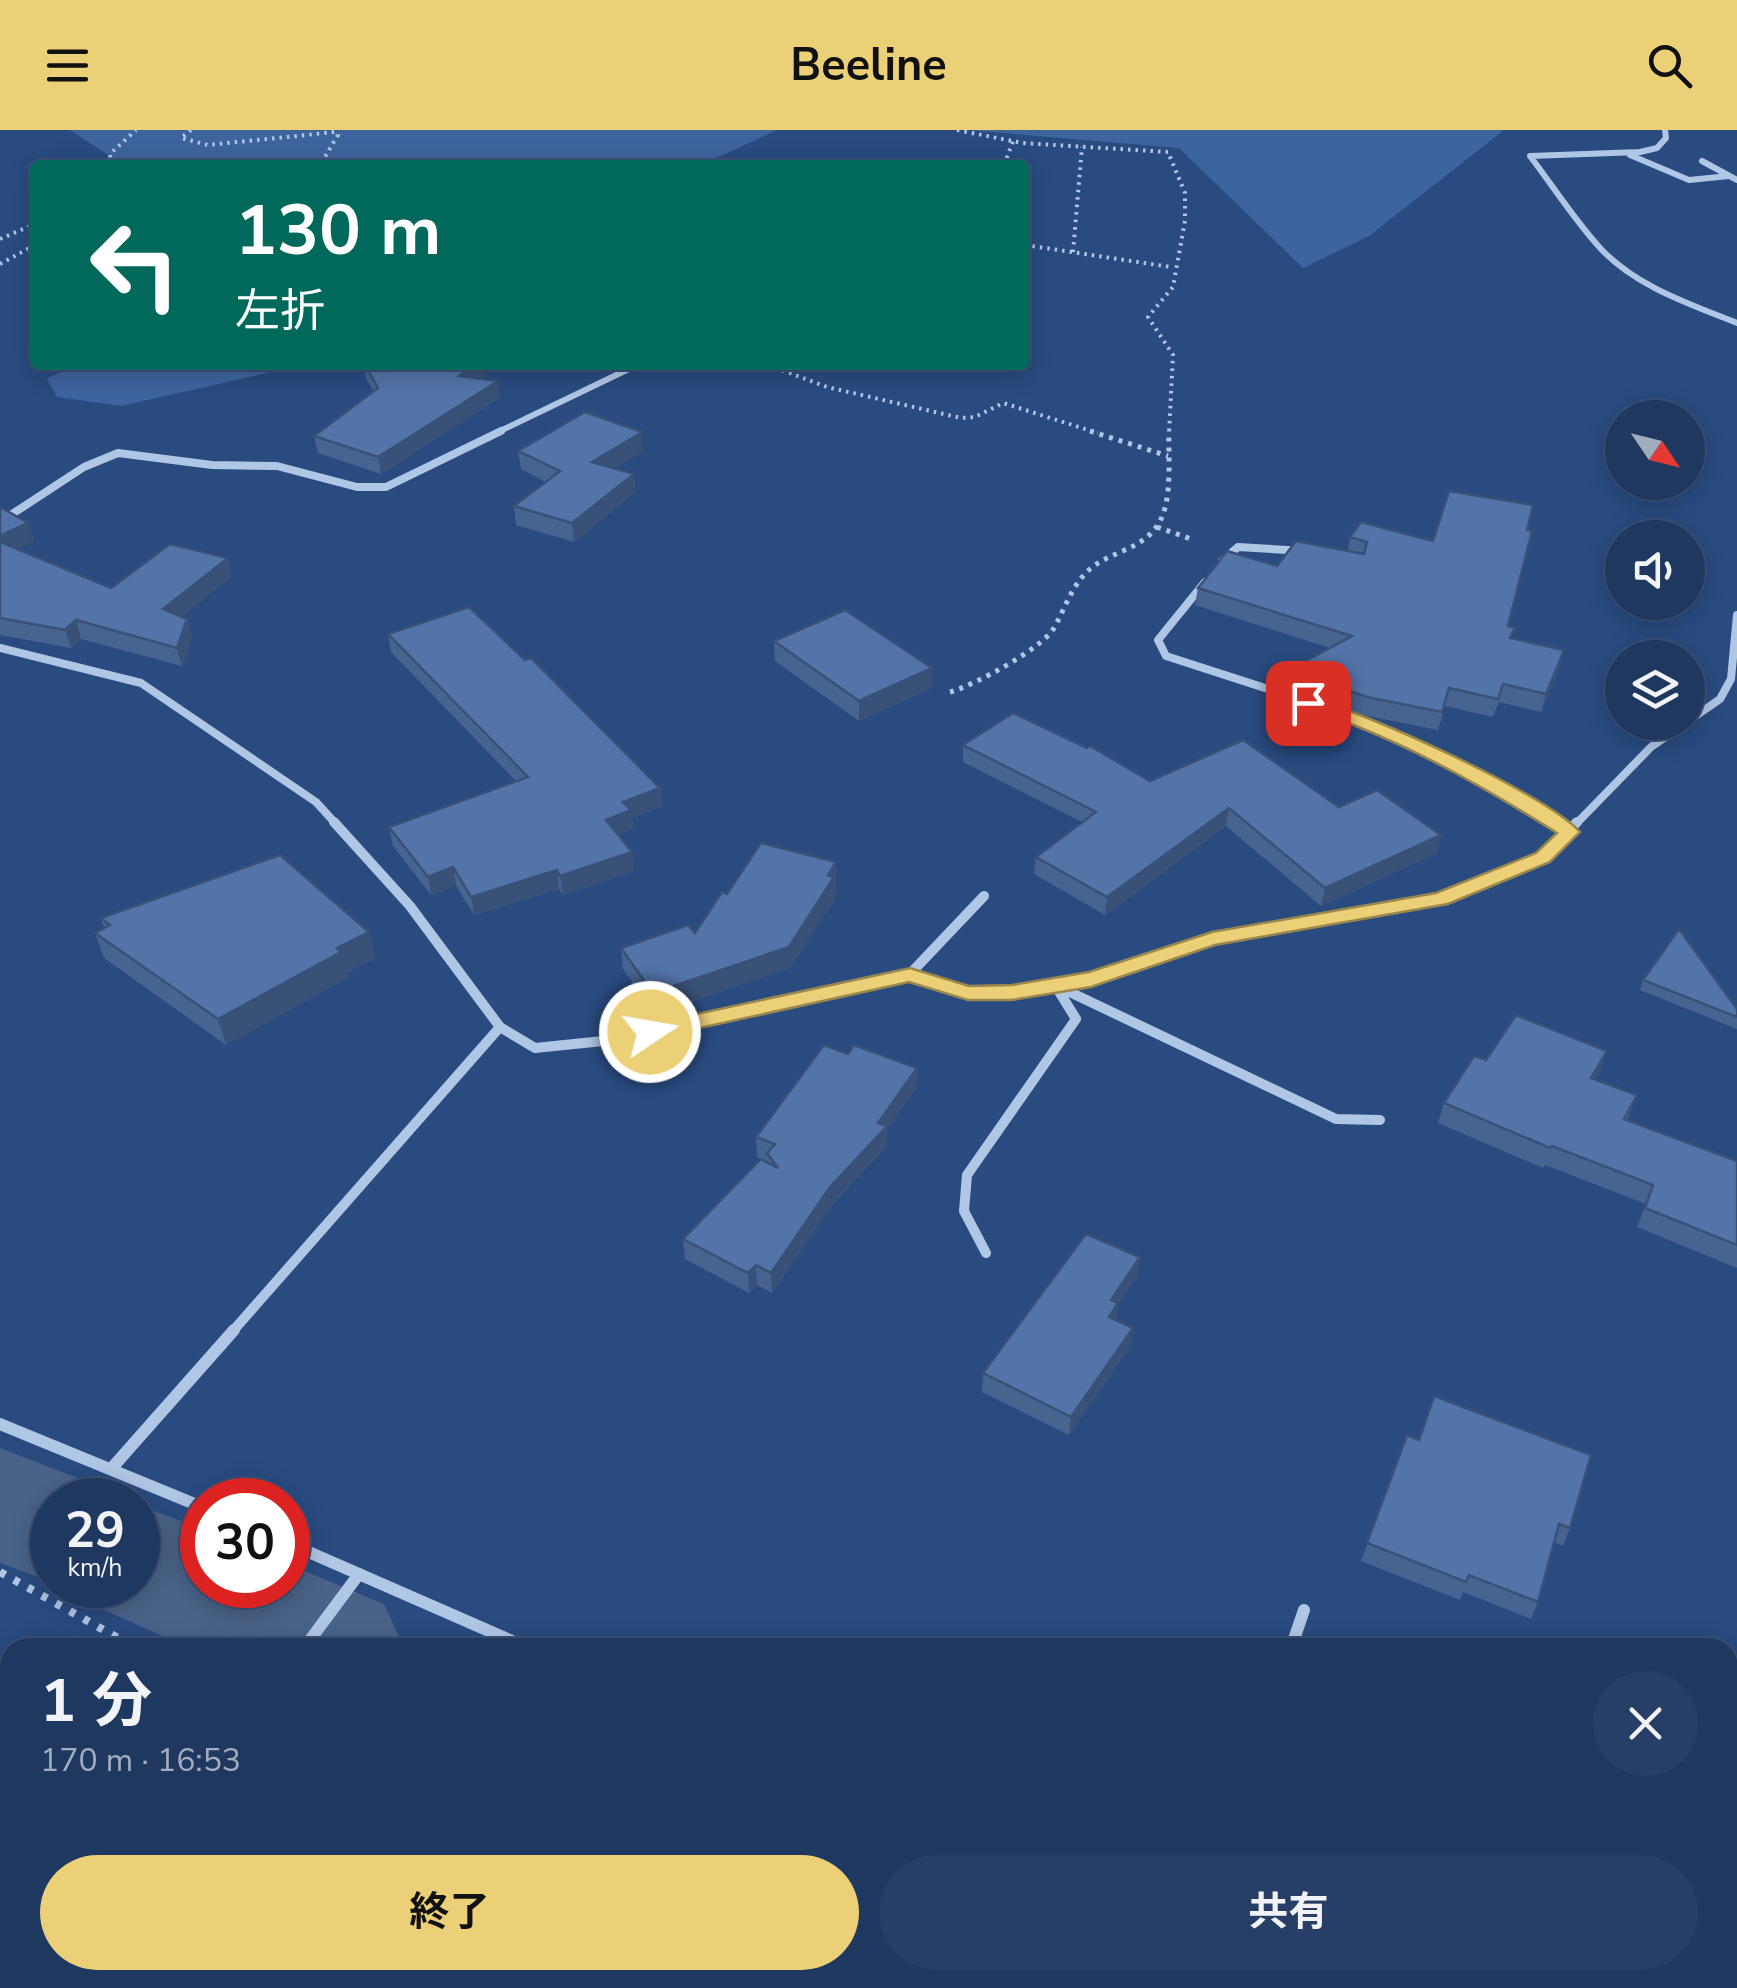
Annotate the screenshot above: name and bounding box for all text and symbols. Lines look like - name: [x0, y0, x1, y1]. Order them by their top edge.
- text: Beeline: [790, 35, 947, 96]
- icon: menu: [40, 38, 95, 93]
- icon: search: [1642, 38, 1697, 93]
- text: 130 m: [235, 183, 441, 279]
- icon: left: [70, 200, 200, 330]
- text: 左折: [235, 281, 325, 342]
- north arrow: [1605, 400, 1705, 500]
- map controls: [1605, 400, 1705, 740]
- button: sound: [1605, 520, 1705, 620]
- button: layers: [1605, 640, 1705, 740]
- pin: [1266, 661, 1351, 746]
- icon: arrive: [1281, 676, 1336, 731]
- position arrow: [598, 980, 702, 1084]
- speed limit sign: 30: [180, 1478, 310, 1608]
- text: 29: [65, 1496, 125, 1565]
- text: km/h: [67, 1551, 123, 1585]
- text: 1 分: [40, 1660, 152, 1742]
- button: close: [1593, 1671, 1698, 1776]
- text: 170 m · 16:53: [40, 1739, 241, 1782]
- button: 終了: [40, 1855, 859, 1970]
- button: 共有: [879, 1855, 1698, 1970]

